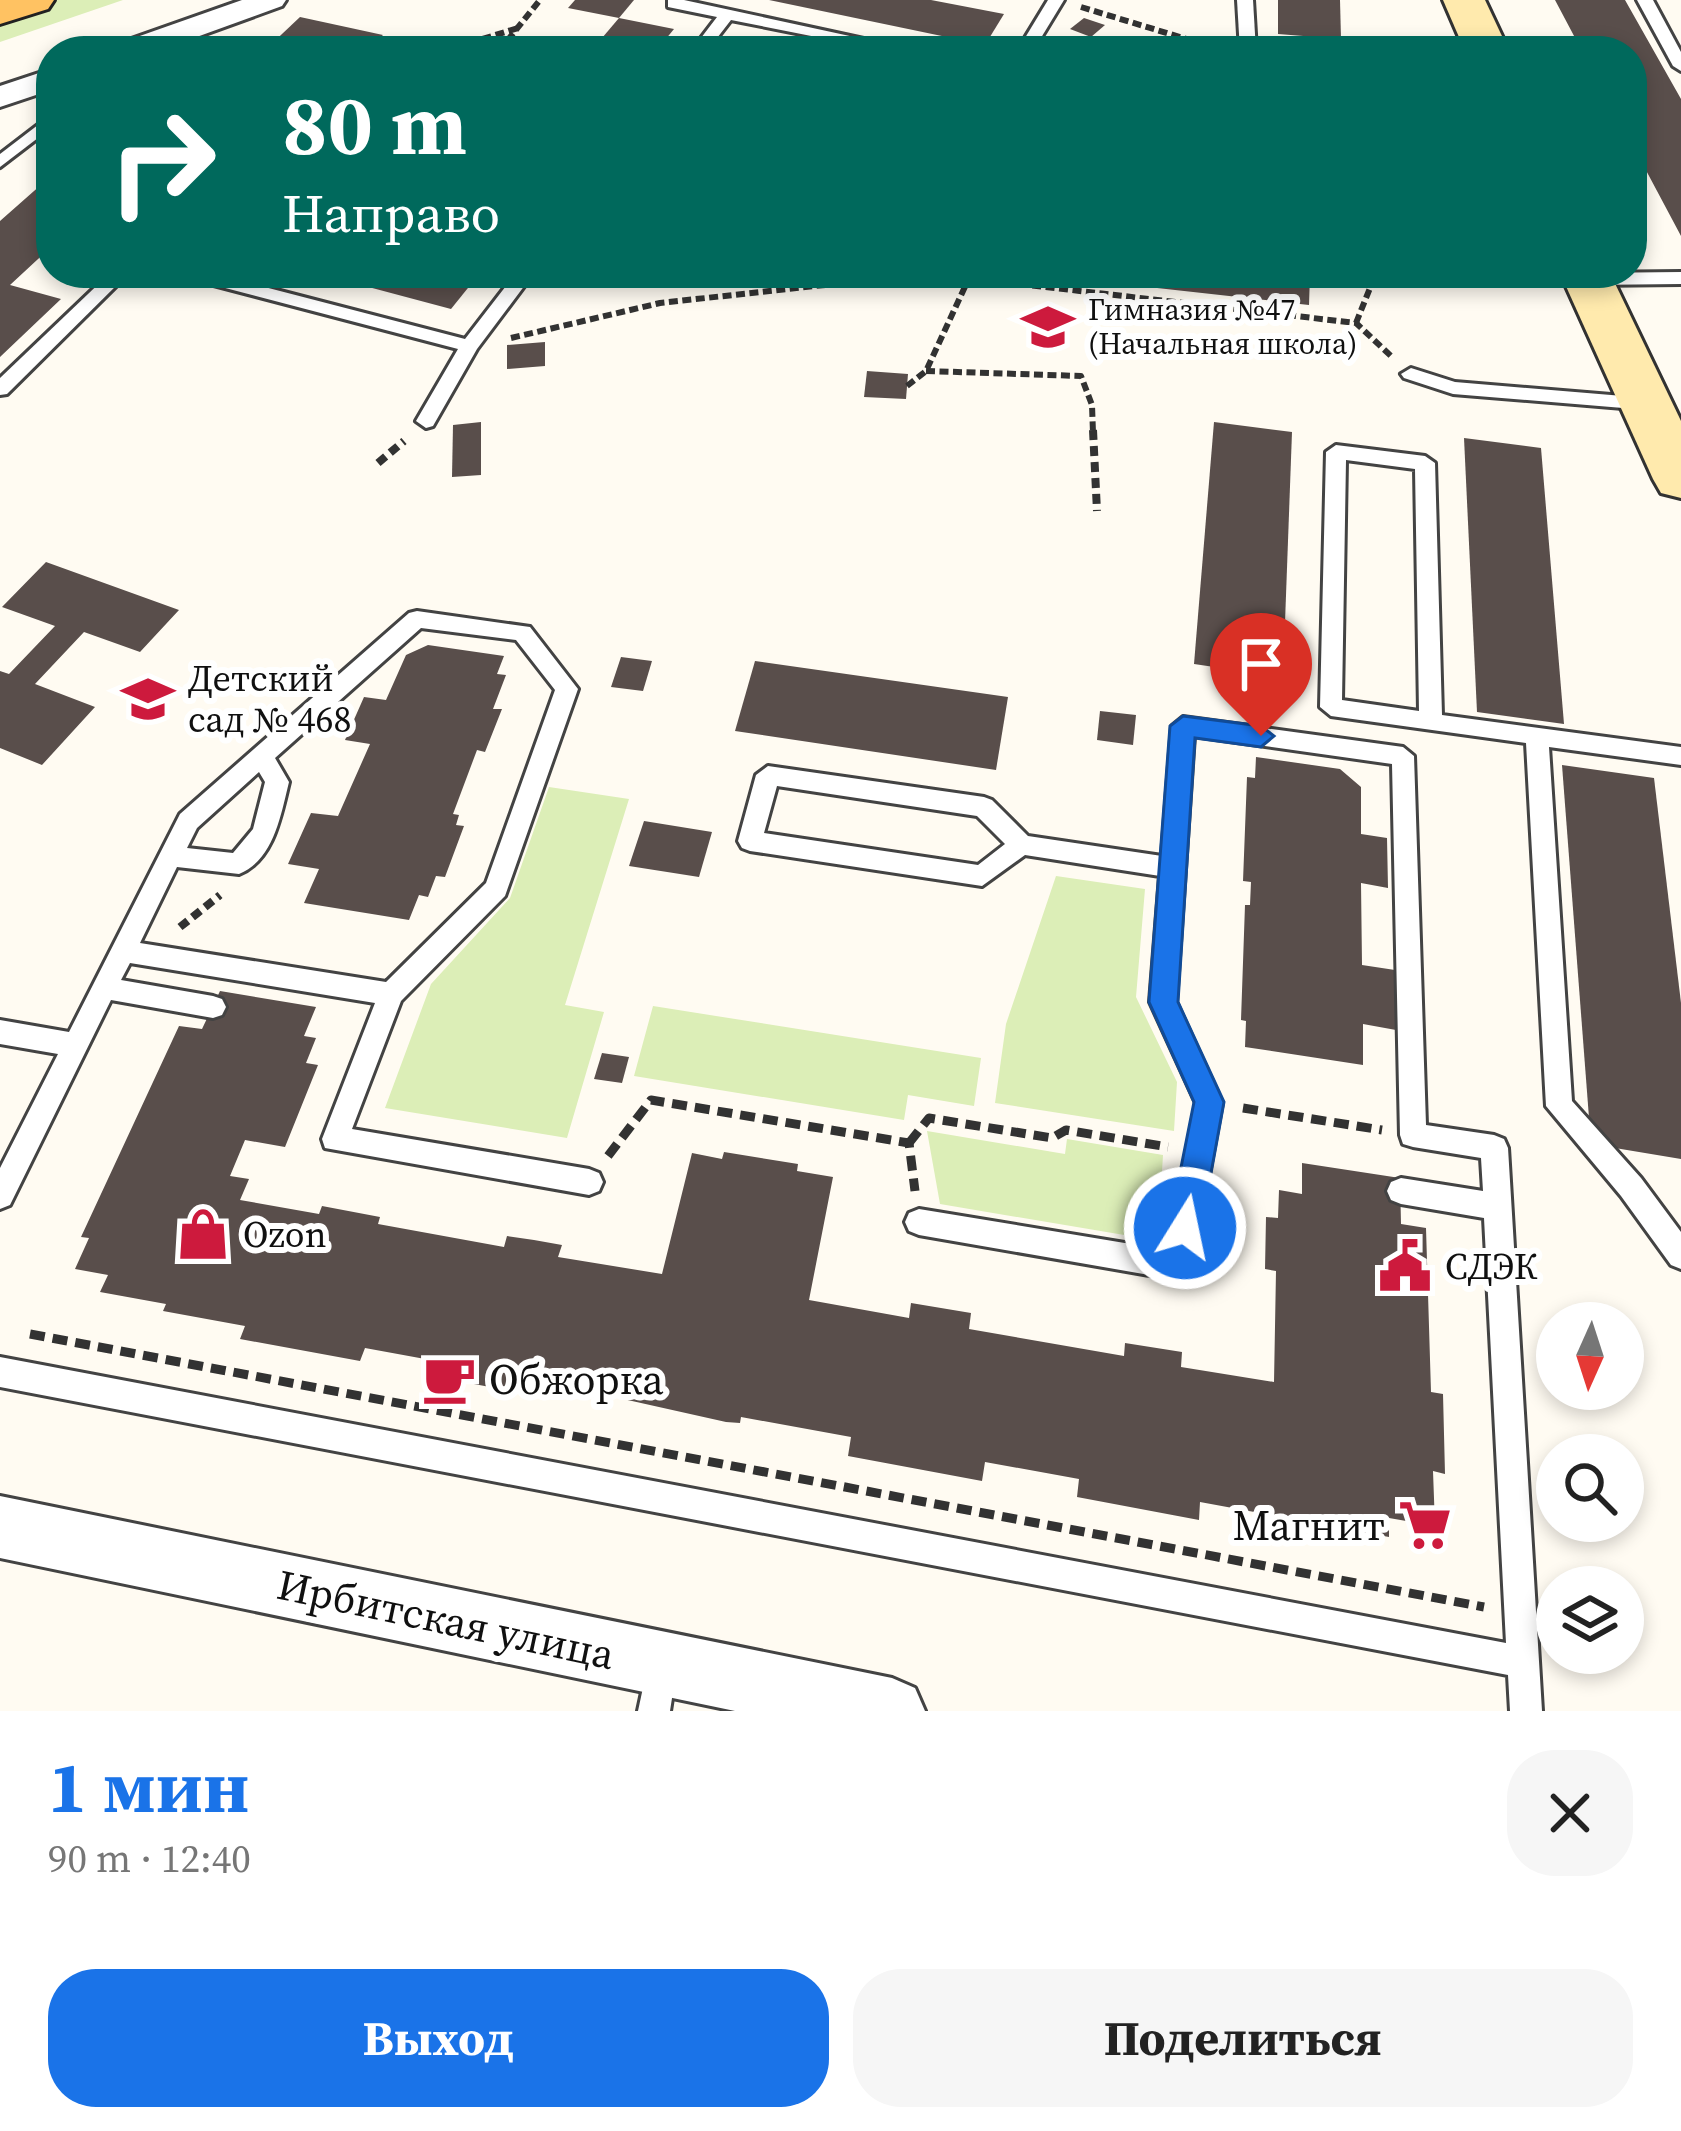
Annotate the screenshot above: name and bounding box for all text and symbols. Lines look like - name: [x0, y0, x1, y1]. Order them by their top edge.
- text: 80 m: [282, 67, 467, 182]
- icon: right: [84, 84, 240, 240]
- text: Направо: [282, 176, 500, 250]
- place label: Гимназия №47 (Начальная школа): [1088, 289, 1357, 364]
- school or university icon: Гимназия №47 (Начальная школа): [1019, 298, 1077, 356]
- pin: [1210, 613, 1312, 736]
- icon: arrive: [1228, 631, 1294, 697]
- place label: Детский сад № 468: [188, 654, 351, 744]
- school or university icon: Детский сад № 468: [119, 670, 177, 728]
- position arrow: [1122, 1165, 1248, 1291]
- shop icon: Ozon: [174, 1205, 232, 1263]
- place label: Ozon: [243, 1210, 326, 1259]
- public building icon: СДЭК: [1376, 1237, 1434, 1295]
- place label: СДЭК: [1445, 1242, 1538, 1291]
- north arrow: [1536, 1302, 1644, 1410]
- map controls: [1536, 1302, 1644, 1674]
- cafe icon: Обжорка: [420, 1350, 478, 1408]
- place label: Обжорка: [489, 1350, 664, 1408]
- button: search: [1536, 1434, 1644, 1542]
- place label: Магнит: [1233, 1496, 1385, 1554]
- supermarket icon: Магнит: [1396, 1496, 1454, 1554]
- street label: Ирбитская улица: [272, 1555, 620, 1683]
- button: layers: [1536, 1566, 1644, 1674]
- text: 1 мин: [48, 1737, 249, 1836]
- button: close: [1507, 1750, 1633, 1876]
- text: 90 m · 12:40: [48, 1832, 251, 1885]
- button: Выход: [48, 1969, 829, 2107]
- button: Поделиться: [853, 1969, 1633, 2107]

